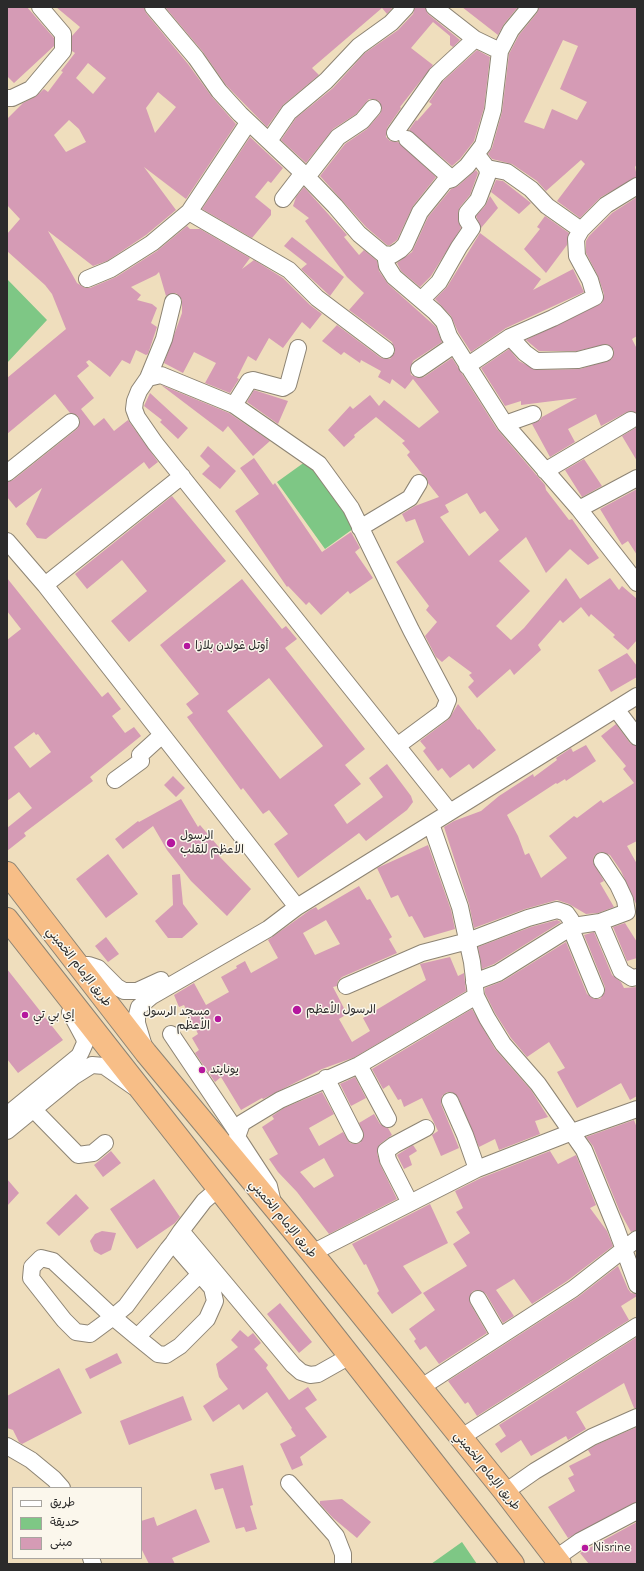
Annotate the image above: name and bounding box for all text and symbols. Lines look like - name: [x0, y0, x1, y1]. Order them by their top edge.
- place label: أوتل غولدن بلازا: [195, 639, 268, 653]
- marker: أوتل غولدن بلازا: [182, 641, 192, 651]
- place label: الرسول الأعظم للقلب: [180, 829, 244, 857]
- marker: الرسول الأعظم للقلب: [165, 837, 177, 849]
- street label: طريق الإمام الخميني: [43, 924, 115, 1010]
- place label: الرسول الأعظم: [306, 1003, 376, 1017]
- marker: الرسول الأعظم: [291, 1004, 303, 1016]
- place label: مسجد الرسول الأعظم: [143, 1005, 210, 1033]
- place label: إي بي تي: [33, 1008, 74, 1022]
- marker: إي بي تي: [20, 1010, 30, 1020]
- marker: مسجد الرسول الأعظم: [213, 1014, 223, 1024]
- place label: يونايتد: [210, 1063, 239, 1077]
- marker: يونايتد: [197, 1065, 207, 1075]
- street label: طريق الإمام الخميني: [246, 1177, 320, 1261]
- street label: طريق الإمام الخميني: [451, 1429, 523, 1513]
- legend: [12, 1487, 142, 1559]
- text: طريق: [50, 1494, 75, 1509]
- text: حديقة: [50, 1514, 79, 1529]
- text: مبنى: [50, 1534, 73, 1549]
- place label: Nisrine: [593, 1541, 630, 1555]
- marker: Nisrine: [580, 1543, 590, 1553]

